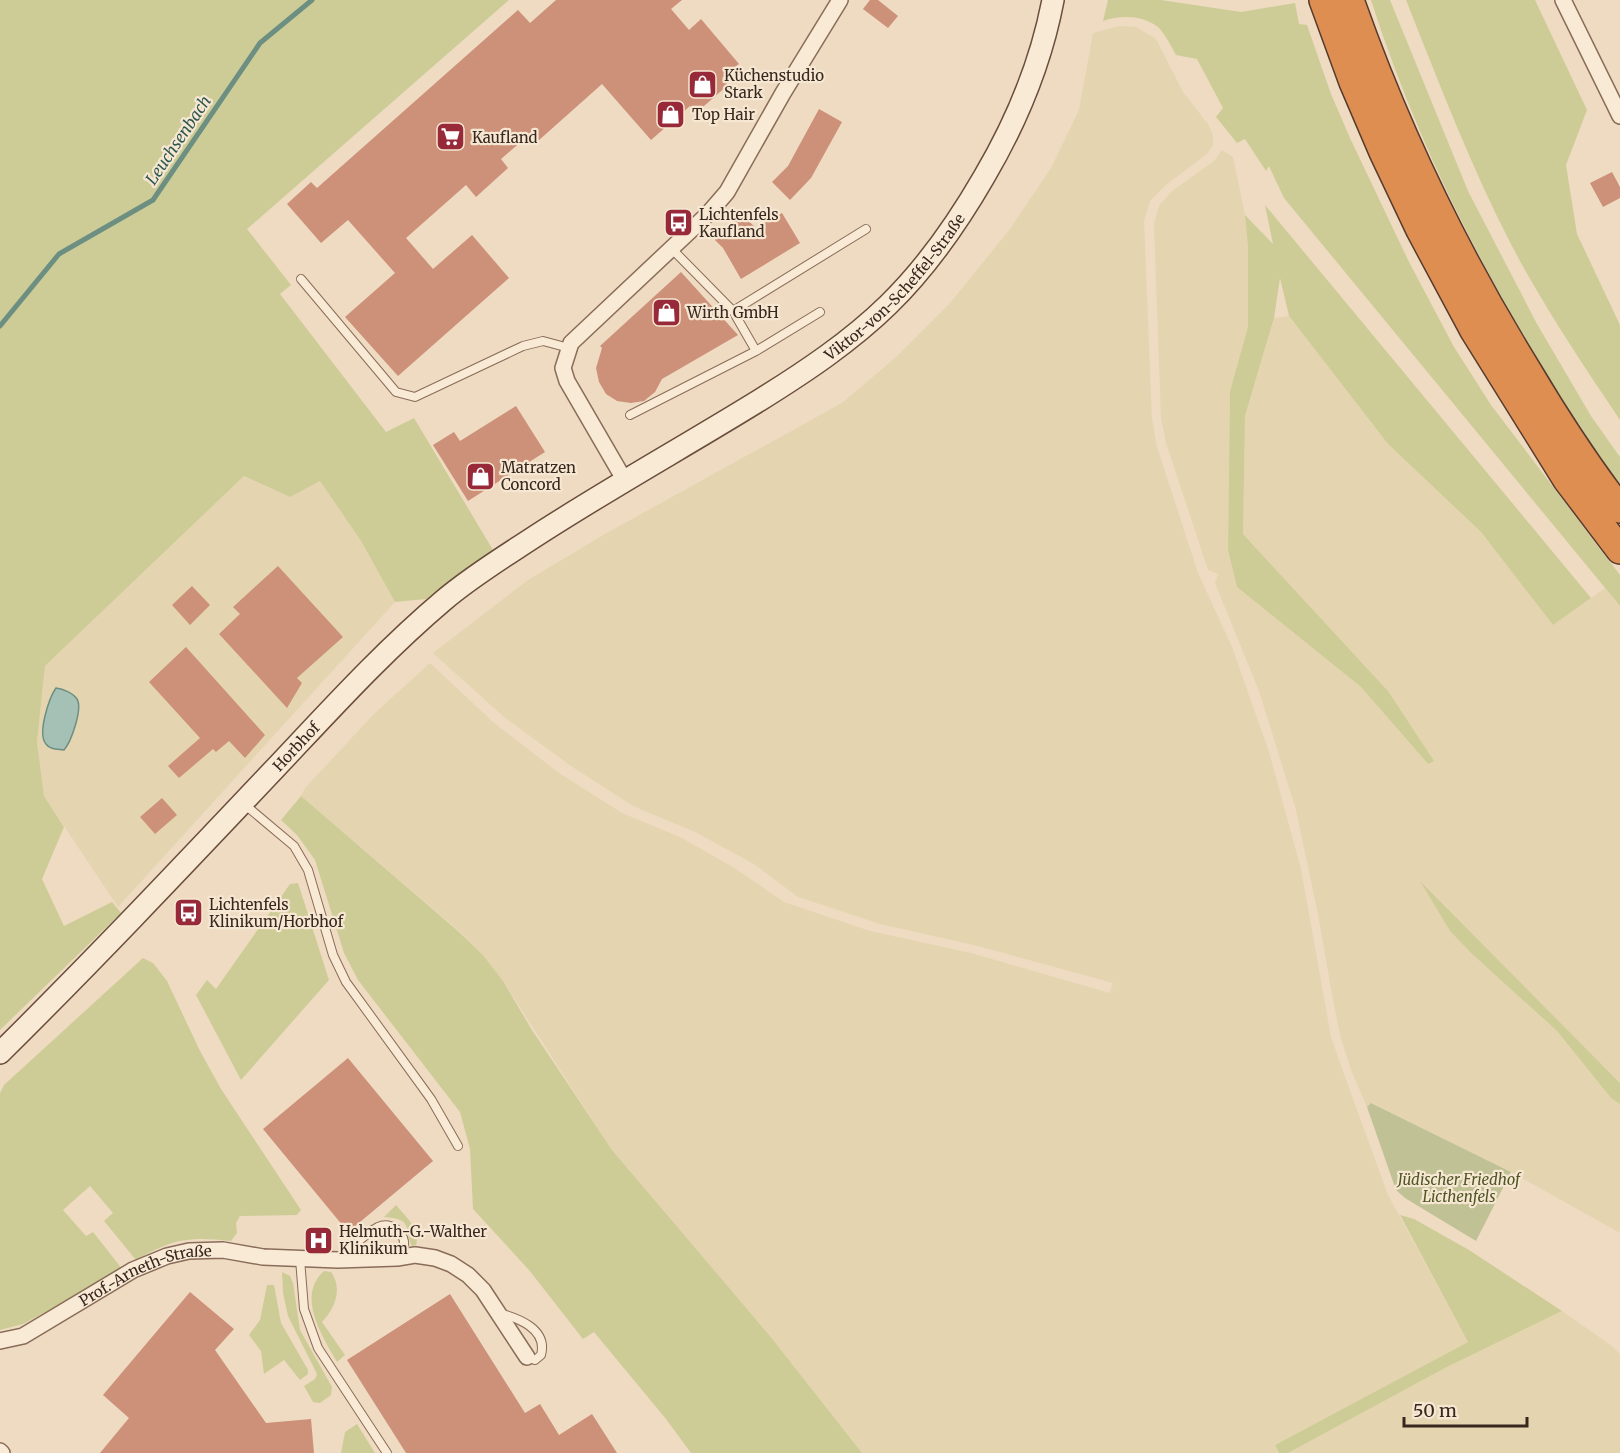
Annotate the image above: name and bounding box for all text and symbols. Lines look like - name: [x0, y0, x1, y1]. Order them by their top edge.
- place label: Küchenstudio Stark: [724, 66, 824, 102]
- shop icon: Küchenstudio Stark: [687, 68, 719, 100]
- water label: Leuchsenbach: [141, 92, 215, 188]
- shop icon: Top Hair: [655, 98, 687, 130]
- place label: Top Hair: [692, 105, 755, 124]
- supermarket icon: Kaufland: [435, 121, 467, 153]
- place label: Kaufland: [472, 128, 538, 147]
- place label: Lichtenfels Kaufland: [699, 205, 779, 241]
- bus stop icon: Lichtenfels Kaufland: [662, 207, 694, 239]
- street label: Viktor-von-Scheffel-Straße: [820, 210, 969, 365]
- shop icon: Wirth GmbH: [650, 296, 682, 328]
- place label: Wirth GmbH: [686, 303, 779, 322]
- place label: Matratzen Concord: [501, 458, 576, 494]
- shop icon: Matratzen Concord: [464, 460, 496, 492]
- street label: Horbhof: [268, 717, 324, 775]
- place label: Lichtenfels Klinikum/Horbhof: [209, 895, 344, 931]
- bus stop icon: Lichtenfels Klinikum/Horbhof: [172, 897, 204, 929]
- park label: Jüdischer Friedhof Licthenfels: [1396, 1170, 1522, 1206]
- place label: Helmuth-G.-Walther Klinikum: [339, 1222, 487, 1258]
- hospital icon: Helmuth-G.-Walther Klinikum: [302, 1224, 334, 1256]
- street label: Prof.-Arneth-Straße: [75, 1241, 212, 1310]
- scale bar: [1404, 1390, 1527, 1428]
- text: 50 m: [1413, 1399, 1457, 1422]

